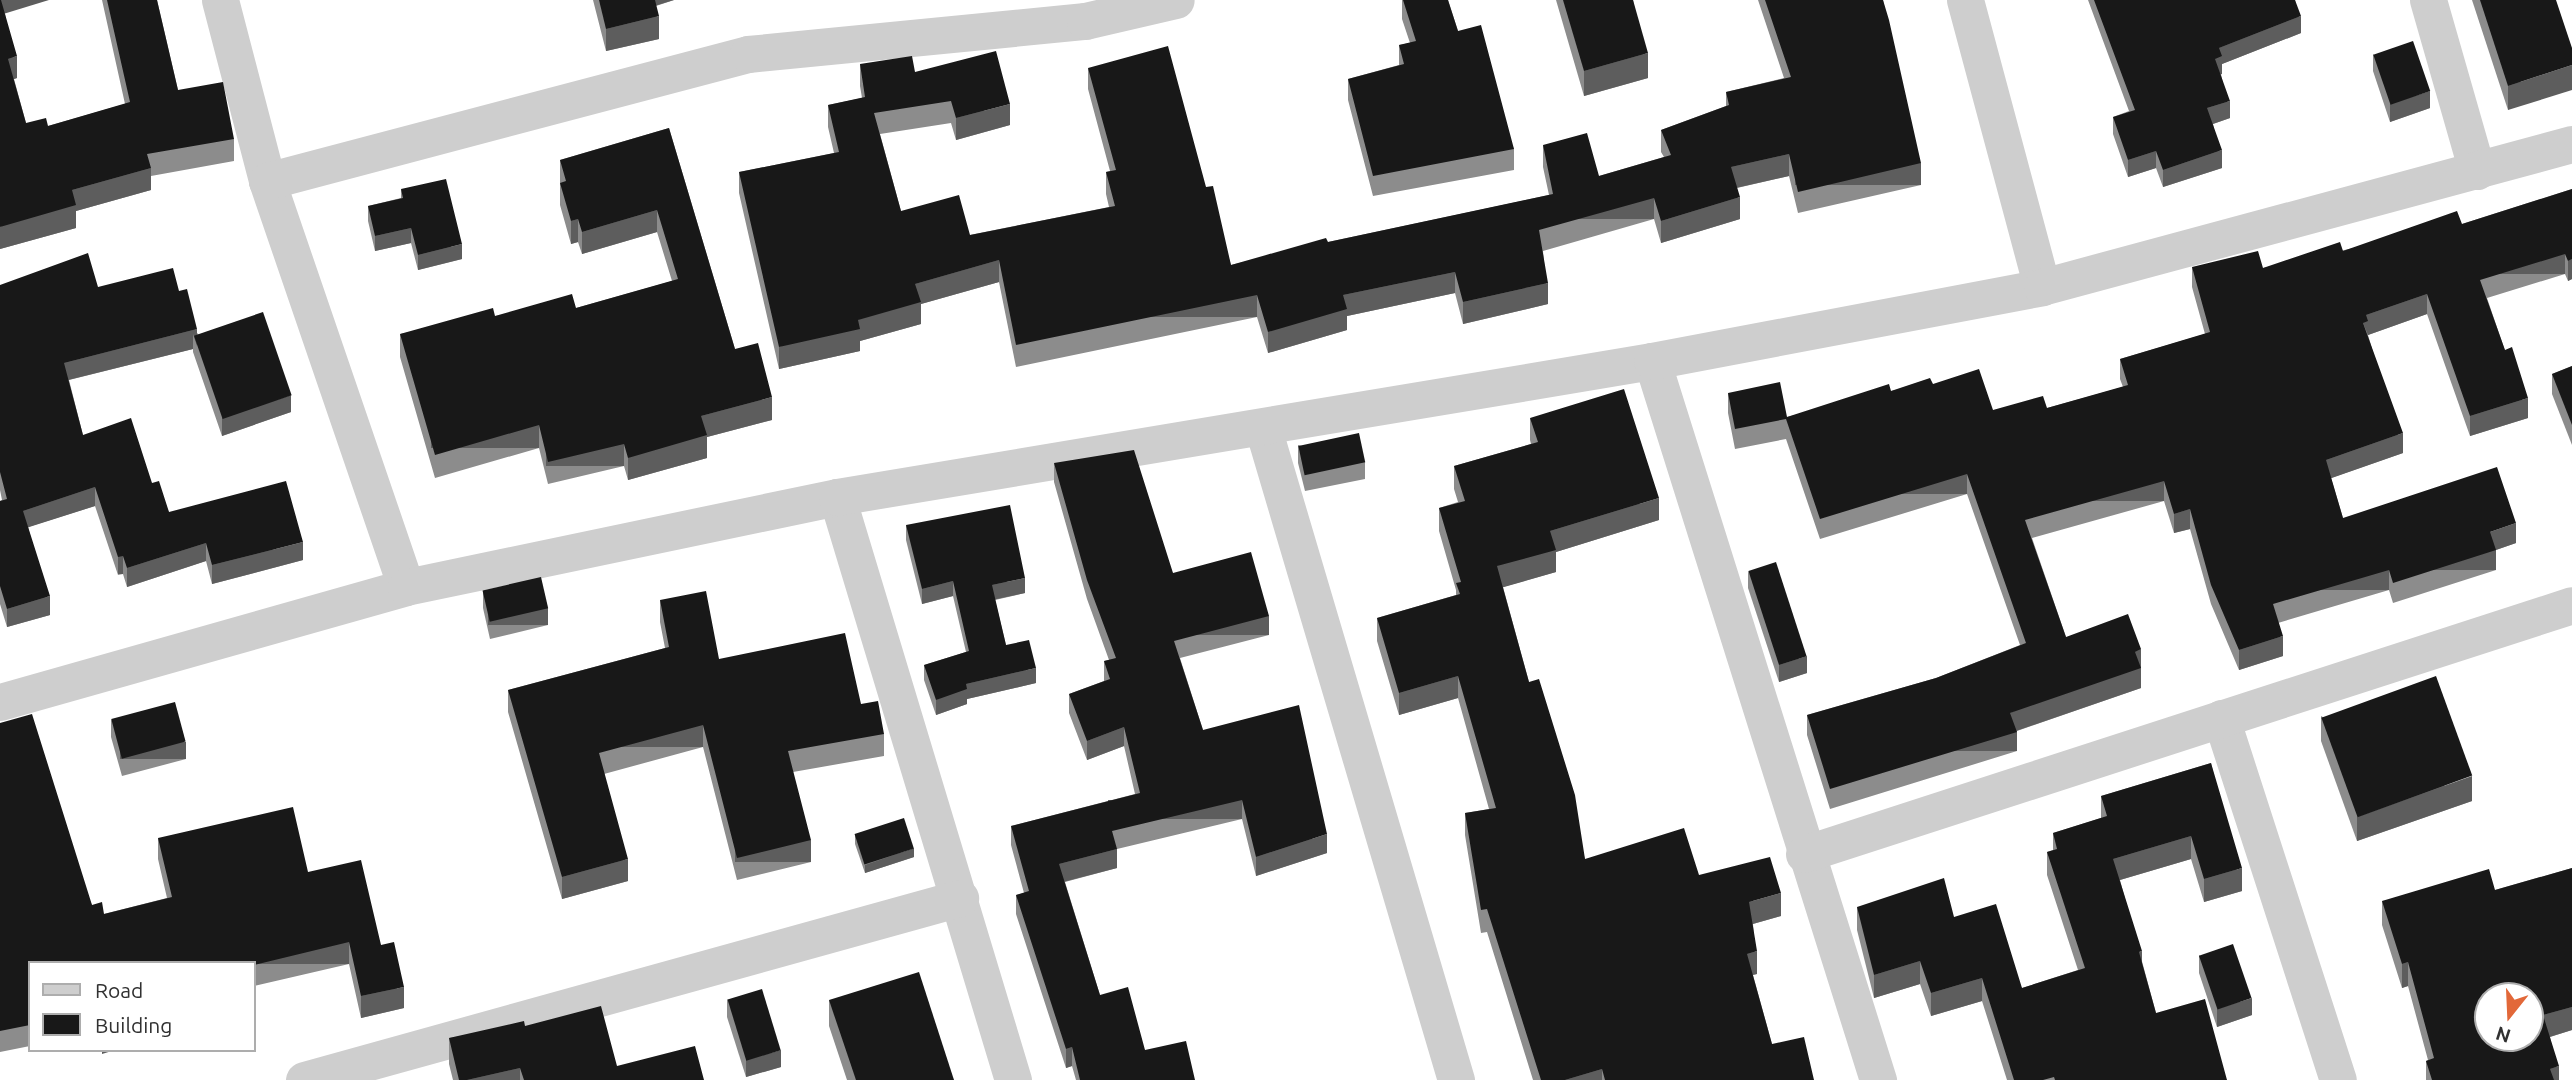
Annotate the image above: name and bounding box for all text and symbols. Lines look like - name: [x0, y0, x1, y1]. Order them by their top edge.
- legend: [28, 961, 256, 1052]
- text: Road: [95, 978, 143, 1002]
- north arrow: [2474, 982, 2544, 1052]
- text: Building: [95, 1013, 172, 1037]
- text: N: [2493, 1022, 2513, 1048]

